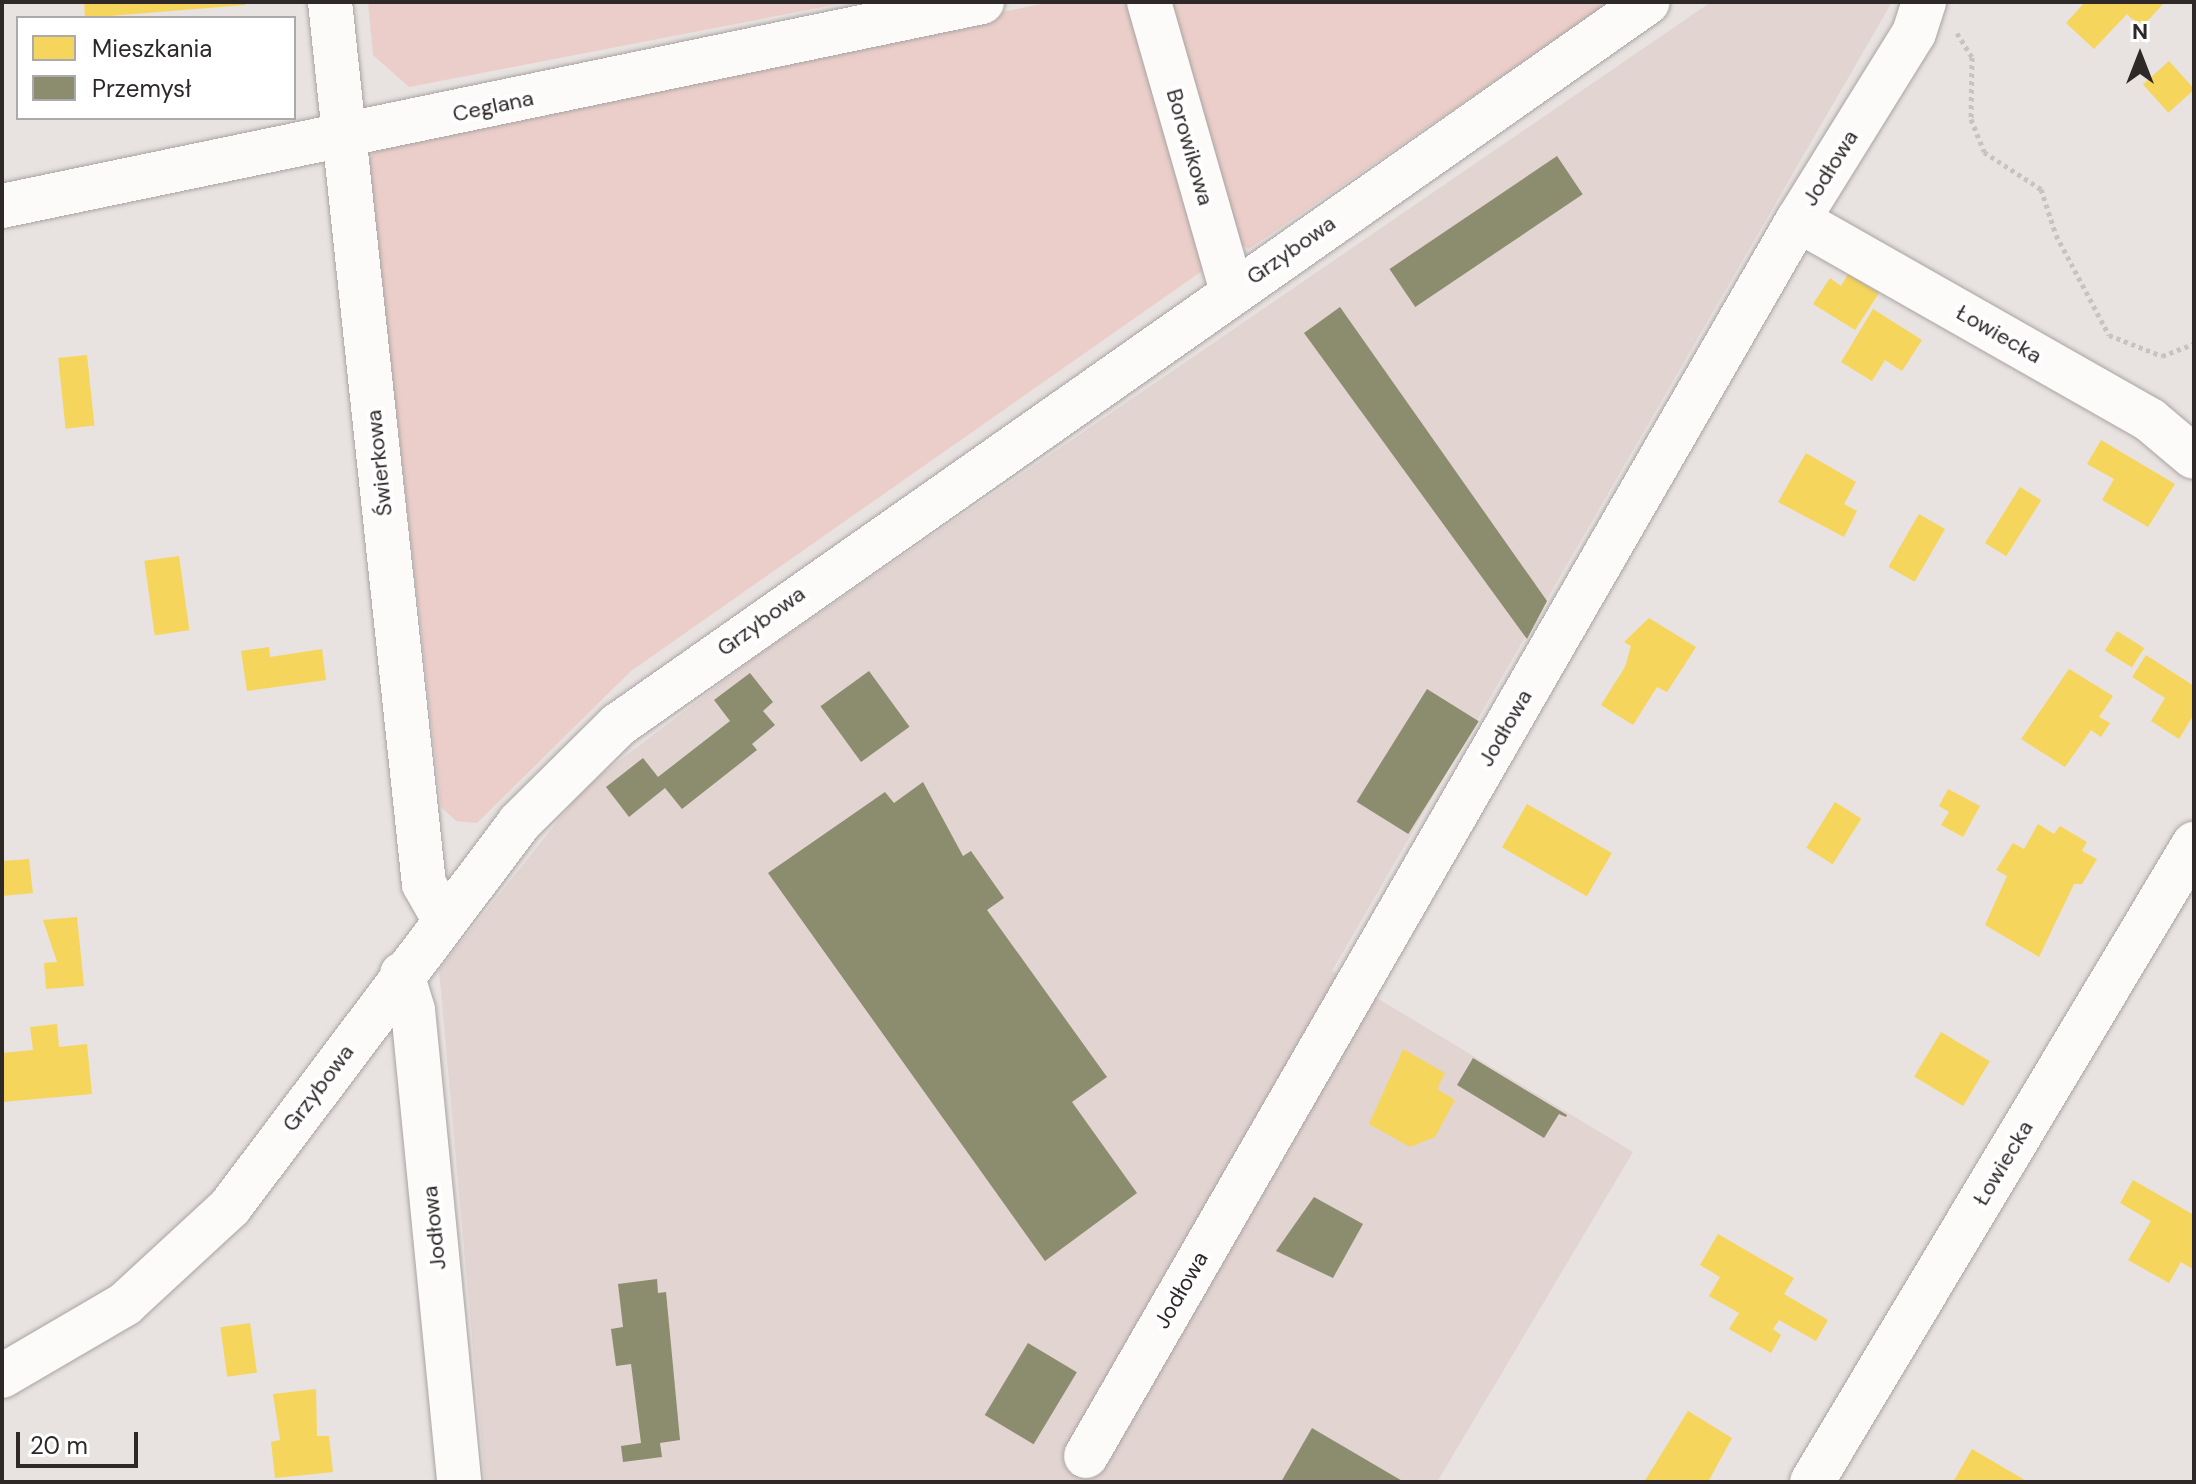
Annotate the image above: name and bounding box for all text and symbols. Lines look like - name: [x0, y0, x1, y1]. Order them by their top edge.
- legend: [16, 16, 296, 120]
- north arrow: [2100, 16, 2180, 96]
- text: N: [2132, 17, 2148, 46]
- text: Mieszkania: [92, 33, 212, 64]
- text: Przemysł: [92, 73, 191, 104]
- street label: Ceglana: [450, 85, 536, 127]
- street label: Borowikowa: [1161, 86, 1219, 208]
- street label: Jodłowa: [1796, 125, 1864, 211]
- street label: Grzybowa: [1242, 210, 1340, 290]
- street label: Łowiecka: [1952, 299, 2046, 369]
- street label: Świerkowa: [360, 409, 398, 517]
- street label: Grzybowa: [712, 580, 810, 662]
- street label: Jodłowa: [1472, 685, 1538, 771]
- street label: Grzybowa: [277, 1039, 359, 1137]
- street label: Łowiecka: [1967, 1116, 2039, 1210]
- street label: Jodłowa: [416, 1185, 452, 1271]
- street label: Jodłowa: [1148, 1247, 1214, 1333]
- scale bar: [20, 1416, 142, 1466]
- text: 20 m: [30, 1430, 88, 1461]

